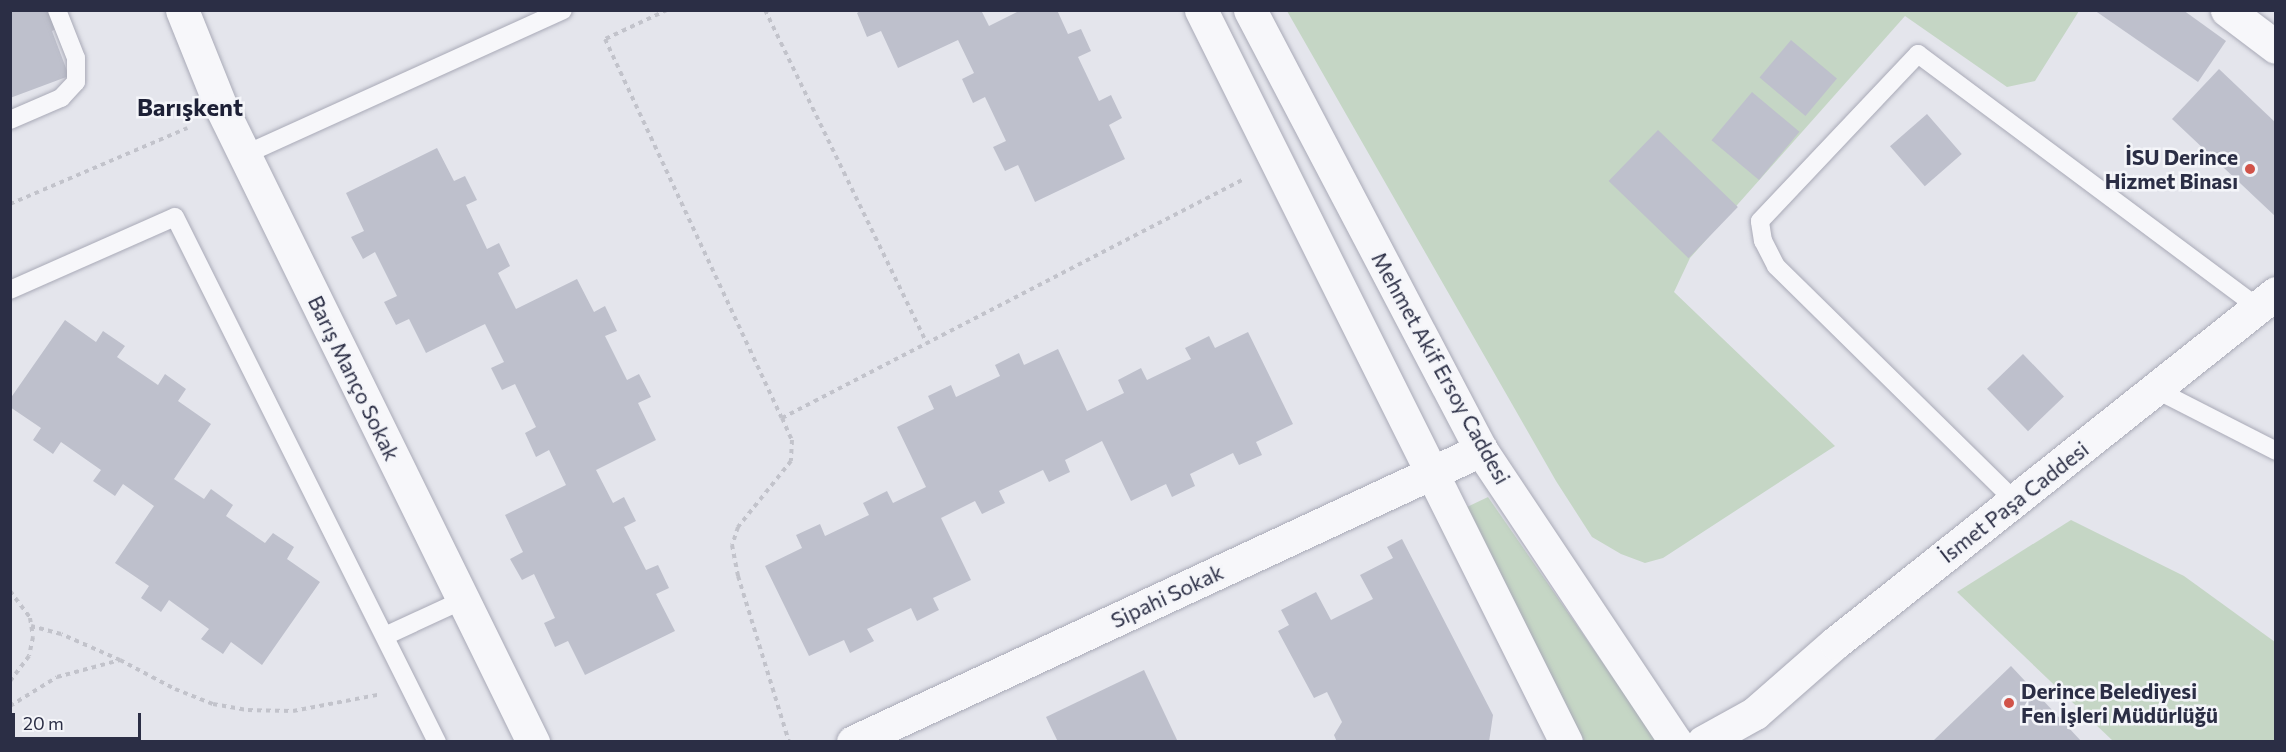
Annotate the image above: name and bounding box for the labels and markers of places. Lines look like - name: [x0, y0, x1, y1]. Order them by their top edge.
- place label: İSU Derince Hizmet Binası: [2105, 144, 2238, 194]
- marker: İSU Derince Hizmet Binası: [2243, 162, 2257, 176]
- place label: Derince Belediyesi Fen İşleri Müdürlüğü: [2021, 678, 2218, 728]
- marker: Derince Belediyesi Fen İşleri Müdürlüğü: [2002, 696, 2016, 710]

